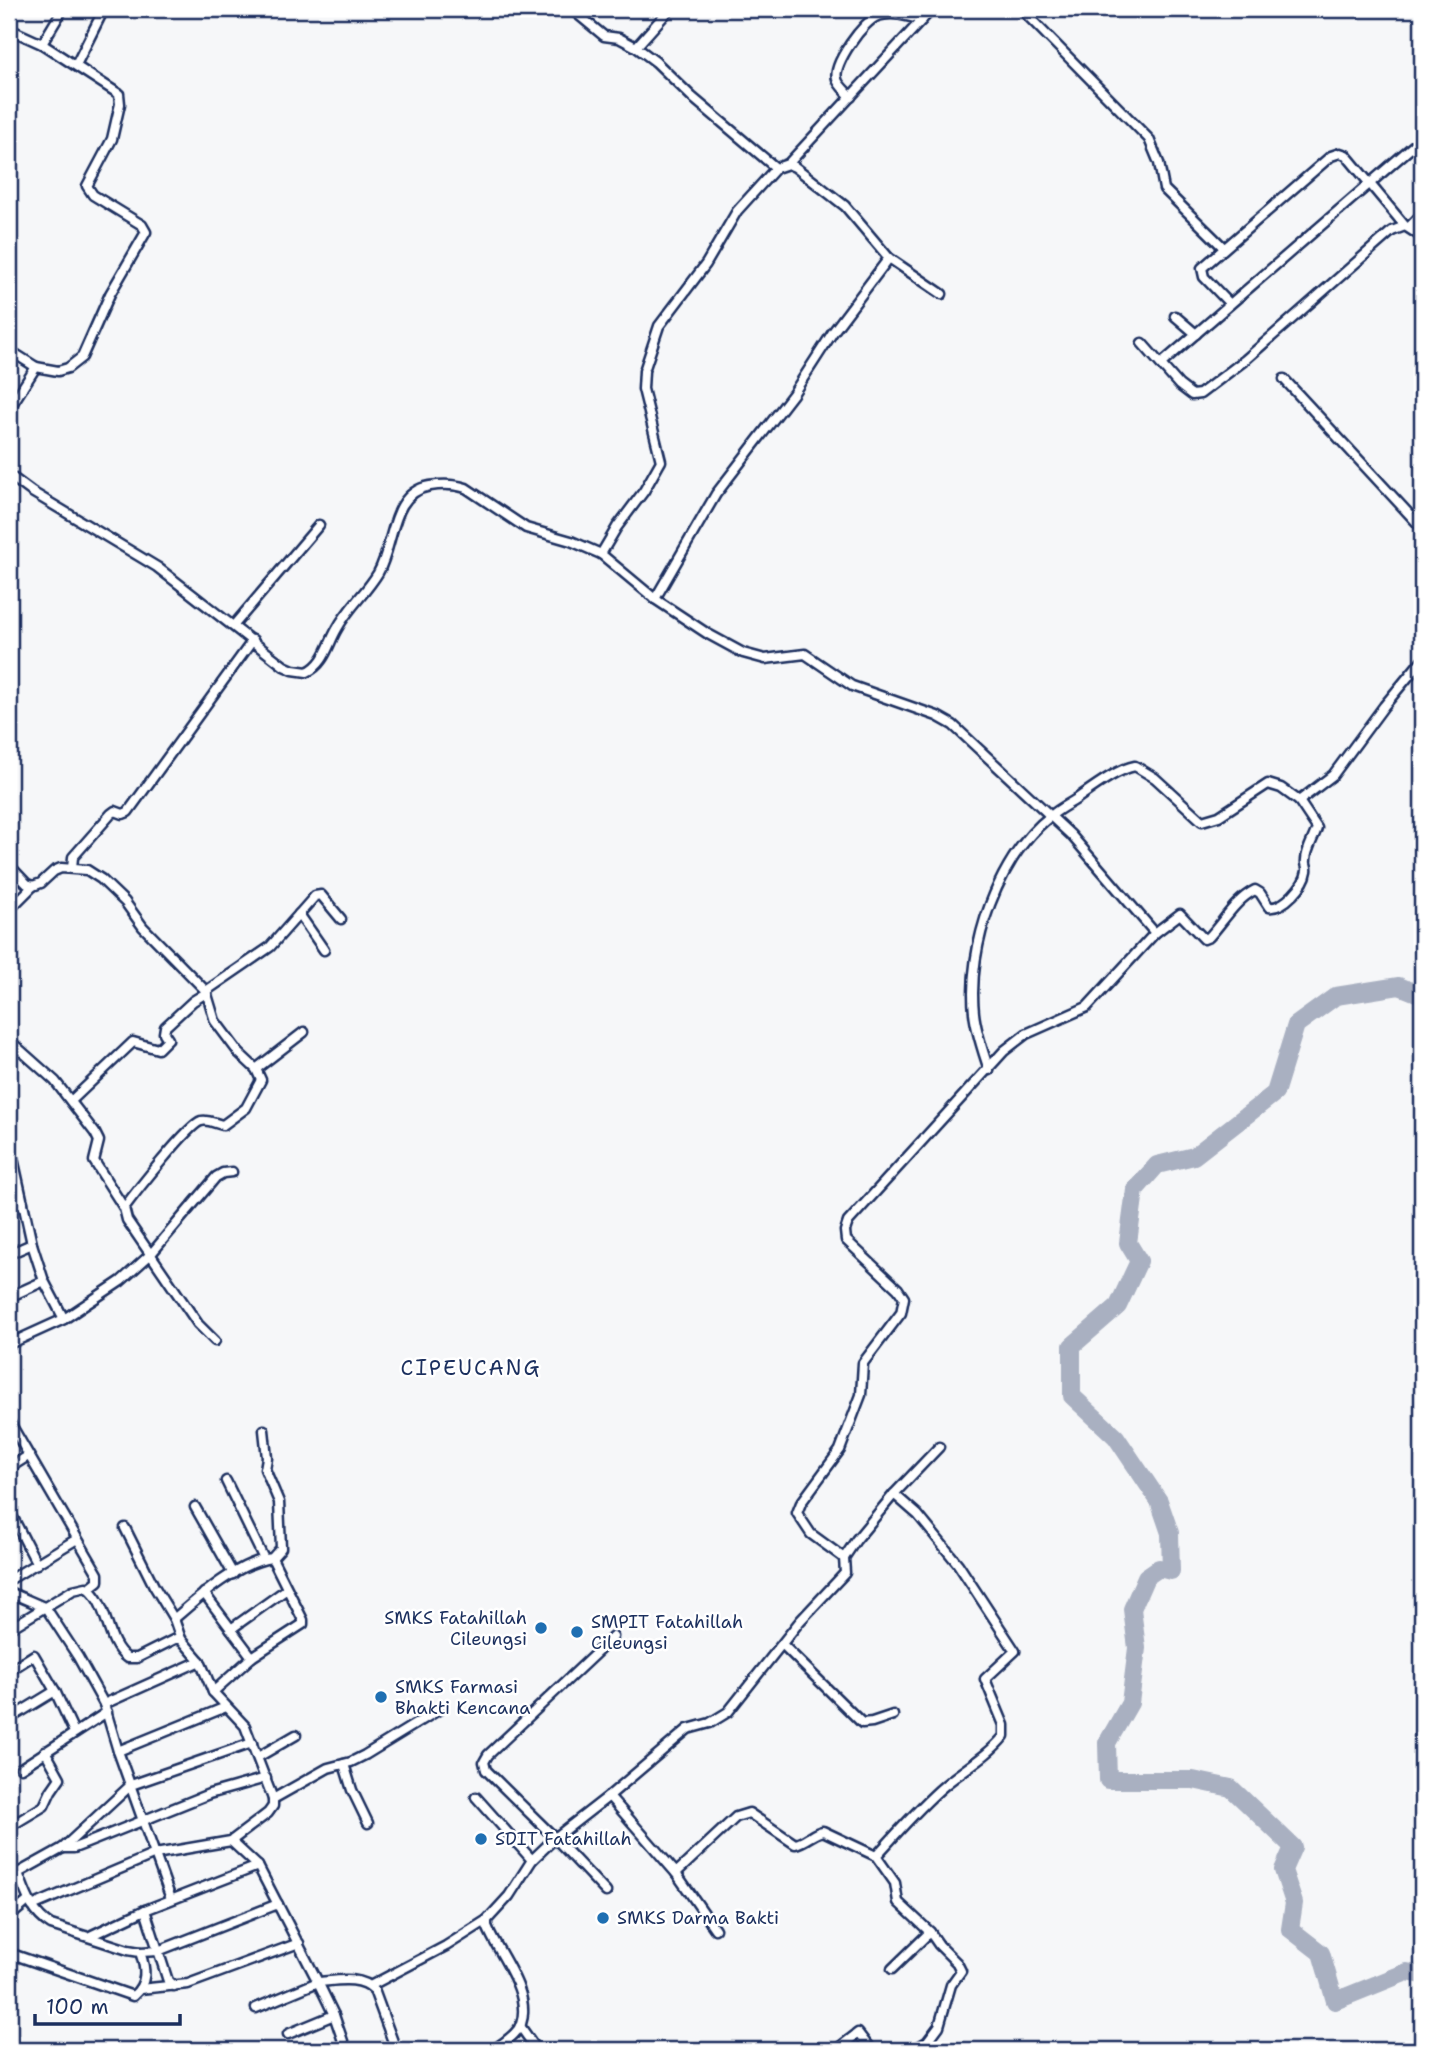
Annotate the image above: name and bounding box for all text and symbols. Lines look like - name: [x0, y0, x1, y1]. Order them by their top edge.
- district label: CIPEUCANG: [401, 1354, 541, 1382]
- place label: SMKS Fatahillah Cileungsi: [384, 1606, 527, 1651]
- place label: SMPIT Fatahillah Cileungsi: [591, 1610, 743, 1655]
- marker: SMKS Fatahillah Cileungsi: [533, 1620, 549, 1636]
- marker: SMPIT Fatahillah Cileungsi: [569, 1624, 585, 1640]
- place label: SMKS Farmasi Bhakti Kencana: [395, 1675, 530, 1720]
- marker: SMKS Farmasi Bhakti Kencana: [373, 1689, 389, 1705]
- place label: SDIT Fatahillah: [495, 1827, 632, 1851]
- marker: SDIT Fatahillah: [473, 1831, 489, 1847]
- place label: SMKS Darma Bakti: [617, 1906, 779, 1930]
- marker: SMKS Darma Bakti: [595, 1910, 611, 1926]
- scale bar: [35, 1982, 180, 2026]
- text: 100 m: [46, 1993, 109, 2021]

